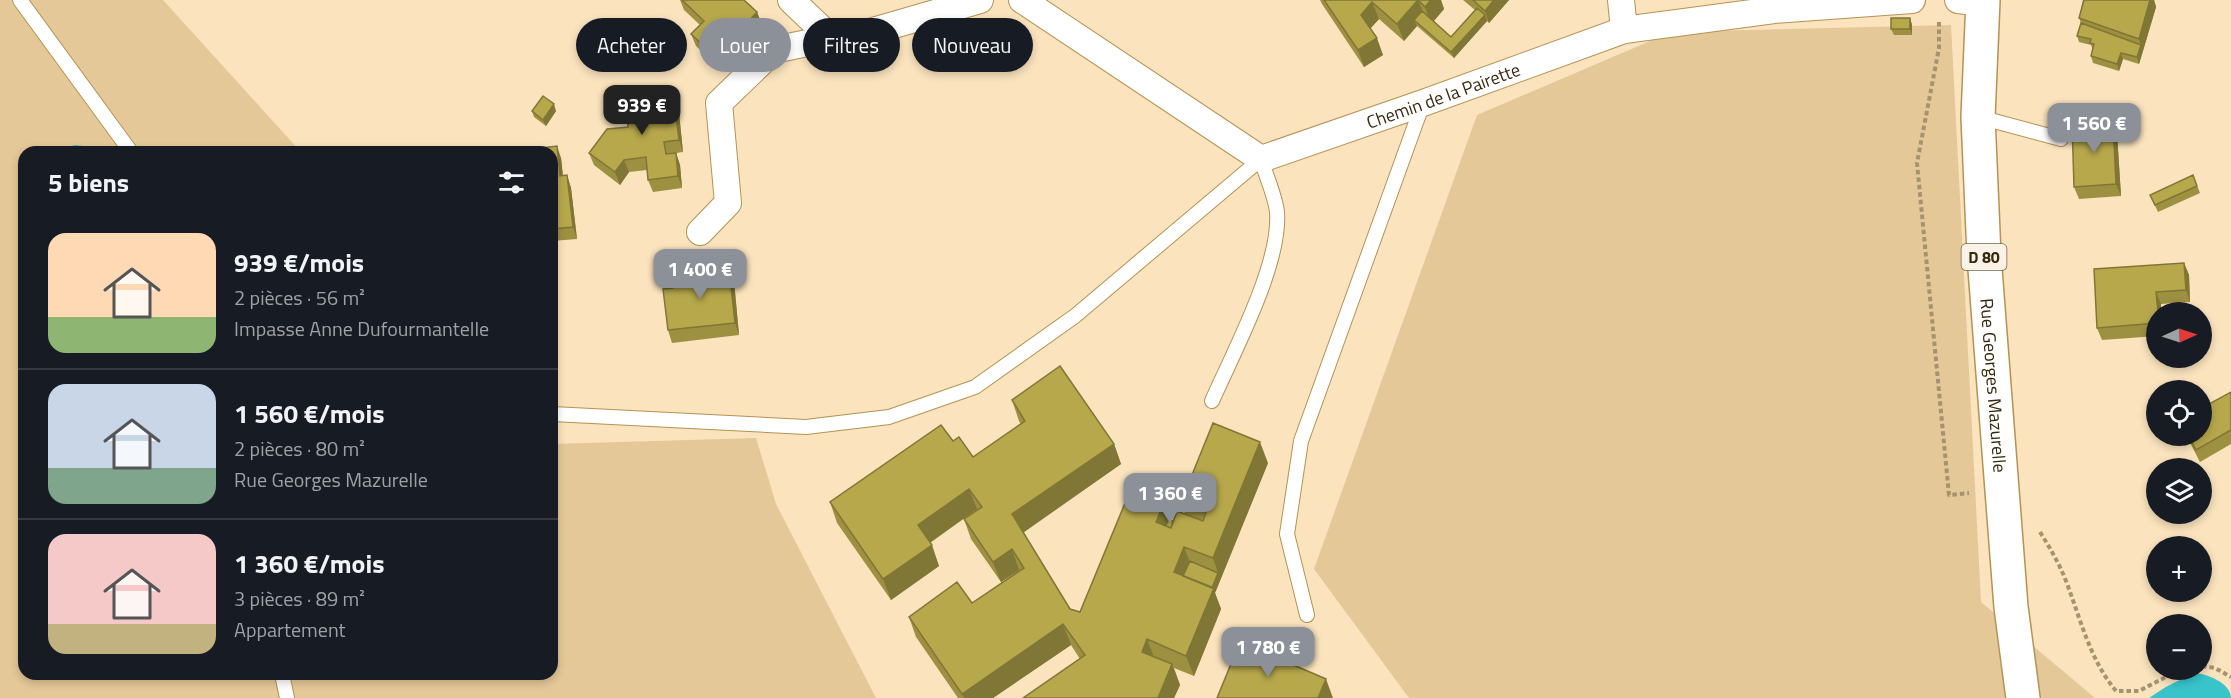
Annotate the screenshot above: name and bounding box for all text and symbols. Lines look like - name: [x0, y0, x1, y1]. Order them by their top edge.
- chip: Acheter: [576, 18, 687, 72]
- chip: Louer: [699, 18, 791, 72]
- chip: Filtres: [803, 18, 900, 72]
- chip: Nouveau: [912, 18, 1033, 72]
- street label: Chemin de la Pairette: [1363, 55, 1524, 135]
- pin: 939 €: [600, 85, 684, 136]
- text: 939 €: [617, 89, 667, 120]
- pin: 1 560 €: [2039, 103, 2149, 154]
- text: 1 560 €: [2062, 107, 2126, 138]
- text: 5 biens: [48, 163, 129, 202]
- icon: filters: [495, 166, 528, 199]
- text: 939 €/mois: [234, 243, 364, 282]
- road number: D 80: [1962, 244, 2006, 270]
- pin: 1 400 €: [645, 249, 755, 300]
- text: 1 400 €: [668, 253, 732, 284]
- icon: home: [96, 257, 168, 329]
- text: 2 pièces · 56 m²: [234, 282, 365, 313]
- street label: Rue Georges Mazurelle: [1974, 297, 2014, 474]
- north arrow: [2146, 302, 2212, 368]
- map controls: [2146, 302, 2212, 680]
- text: Impasse Anne Dufourmantelle: [234, 313, 489, 344]
- button: locate: [2146, 380, 2212, 446]
- text: 1 560 €/mois: [234, 394, 384, 433]
- icon: home: [96, 408, 168, 480]
- text: 2 pièces · 80 m²: [234, 433, 365, 464]
- button: layers: [2146, 458, 2212, 524]
- text: Rue Georges Mazurelle: [234, 464, 428, 495]
- pin: 1 360 €: [1115, 473, 1225, 524]
- text: 1 360 €: [1138, 477, 1202, 508]
- button: +: [2146, 536, 2212, 602]
- text: 1 360 €/mois: [234, 544, 384, 583]
- icon: home: [96, 558, 168, 630]
- text: 3 pièces · 89 m²: [234, 583, 365, 614]
- text: Appartement: [234, 614, 346, 645]
- button: −: [2146, 614, 2212, 680]
- pin: 1 780 €: [1213, 627, 1323, 678]
- text: 1 780 €: [1236, 631, 1300, 662]

